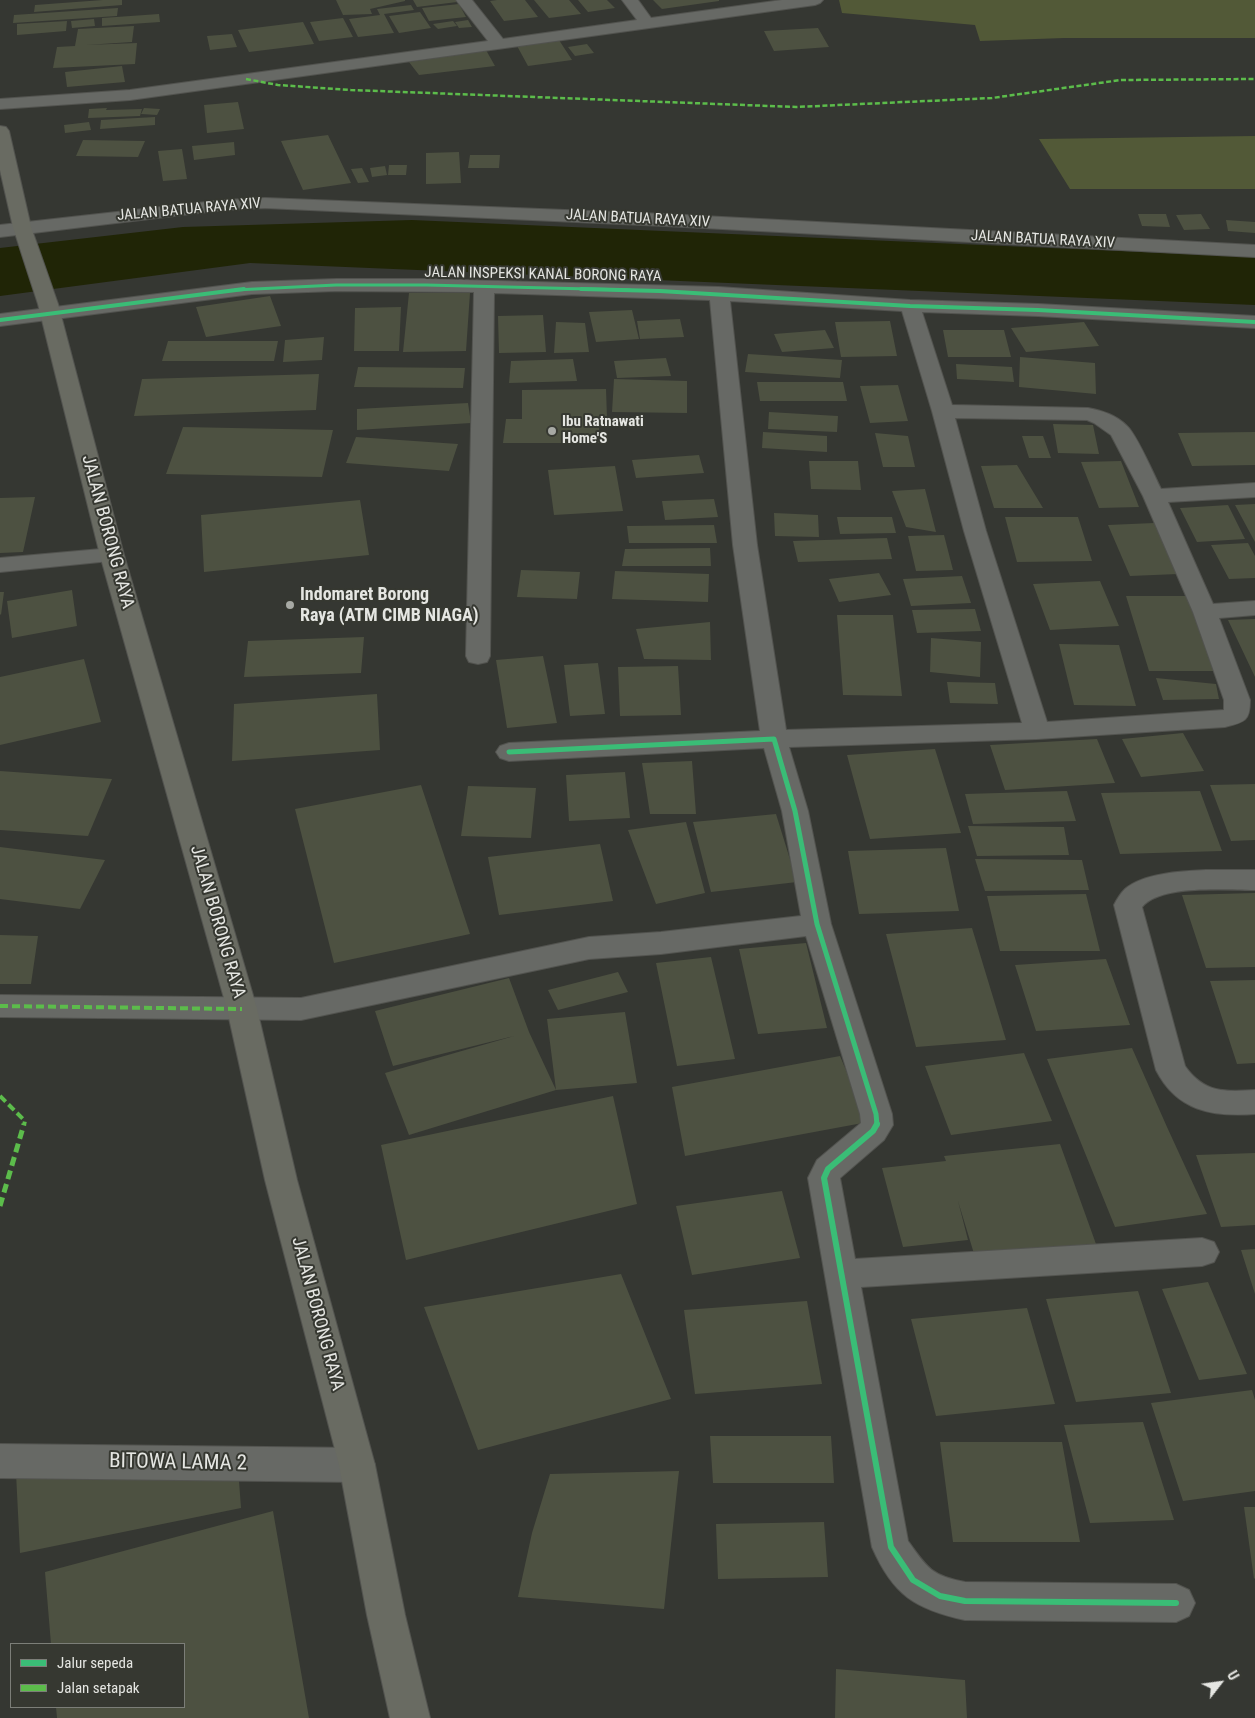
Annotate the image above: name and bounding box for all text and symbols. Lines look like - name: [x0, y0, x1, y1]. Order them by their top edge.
- street label: JALAN BATUA RAYA XIV: [116, 195, 262, 225]
- street label: JALAN BATUA RAYA XIV: [566, 206, 710, 232]
- street label: JALAN BATUA RAYA XIV: [971, 227, 1115, 253]
- street label: JALAN INSPEKSI KANAL BORONG RAYA: [424, 264, 662, 286]
- place label: Ibu Ratnawati Home'S: [562, 413, 644, 448]
- marker: Ibu Ratnawati Home'S: [546, 425, 558, 437]
- street label: JALAN BORONG RAYA: [76, 453, 138, 611]
- place label: Indomaret Borong Raya (ATM CIMB NIAGA): [300, 584, 479, 626]
- marker: Indomaret Borong Raya (ATM CIMB NIAGA): [284, 599, 296, 611]
- street label: JALAN BORONG RAYA: [185, 843, 249, 1001]
- street label: JALAN BORONG RAYA: [286, 1235, 348, 1393]
- street label: BITOWA LAMA 2: [109, 1449, 247, 1477]
- legend: [10, 1643, 185, 1708]
- text: Jalur sepeda: [57, 1654, 133, 1672]
- north arrow: [1195, 1658, 1245, 1708]
- text: U: [1224, 1668, 1242, 1683]
- text: Jalan setapak: [57, 1679, 140, 1697]

